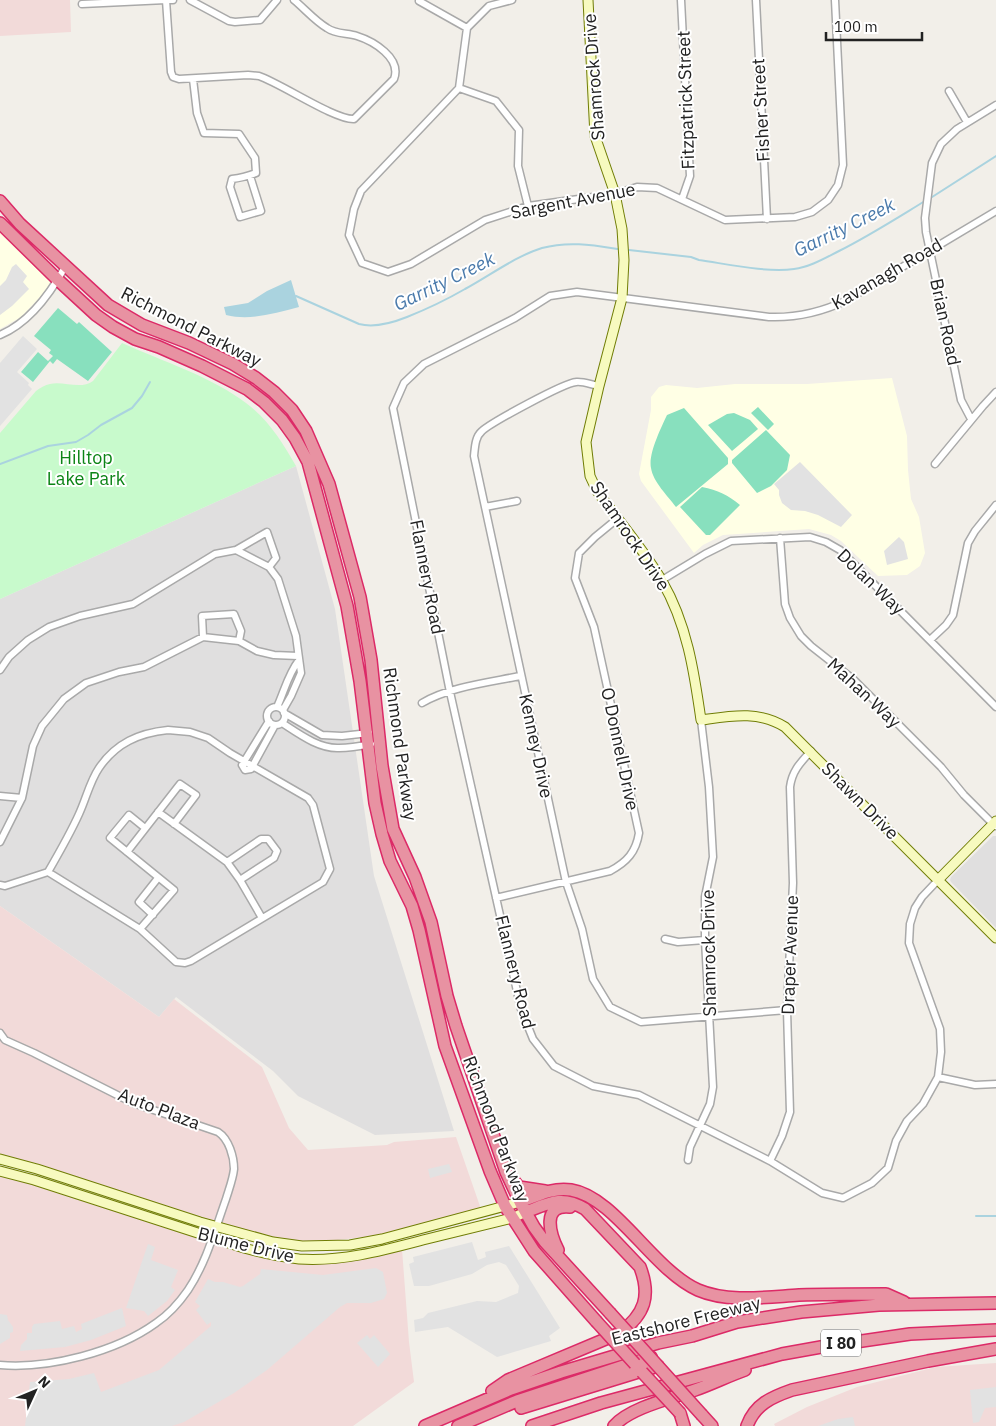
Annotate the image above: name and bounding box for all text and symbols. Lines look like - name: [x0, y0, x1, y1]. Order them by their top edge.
- scale bar: [826, 10, 922, 42]
- street label: Shamrock Drive: [578, 13, 609, 141]
- text: 100 m: [834, 17, 878, 36]
- street label: Fitzpatrick Street: [672, 30, 699, 170]
- street label: Fisher Street: [746, 58, 775, 162]
- street label: Sargent Avenue: [509, 177, 637, 224]
- water label: Garrity Creek: [789, 192, 900, 262]
- street label: Kavanagh Road: [827, 233, 946, 315]
- water label: Garrity Creek: [389, 246, 500, 316]
- street label: Brian Road: [925, 276, 966, 367]
- street label: Richmond Parkway: [117, 281, 265, 372]
- park label: Hilltop Lake Park: [47, 446, 126, 490]
- street label: Shamrock Drive: [585, 477, 676, 595]
- street label: Flannery Road: [405, 518, 450, 636]
- street label: Dolan Way: [833, 544, 910, 620]
- street label: Mahan Way: [823, 653, 906, 733]
- street label: Richmond Parkway: [378, 666, 423, 822]
- street label: O Donnell Drive: [596, 685, 645, 813]
- street label: Kenney Drive: [514, 692, 559, 800]
- street label: Shawn Drive: [817, 757, 904, 844]
- street label: Shamrock Drive: [696, 889, 721, 1017]
- street label: Draper Avenue: [776, 895, 803, 1015]
- street label: Flannery Road: [490, 913, 541, 1031]
- street label: Richmond Parkway: [458, 1053, 535, 1205]
- street label: Auto Plaza: [115, 1082, 204, 1135]
- street label: Blume Drive: [196, 1221, 297, 1268]
- street label: Eastshore Freeway: [609, 1291, 763, 1350]
- road number: I 80: [821, 1330, 861, 1356]
- north arrow: [10, 1366, 60, 1416]
- text: N: [34, 1372, 54, 1392]

